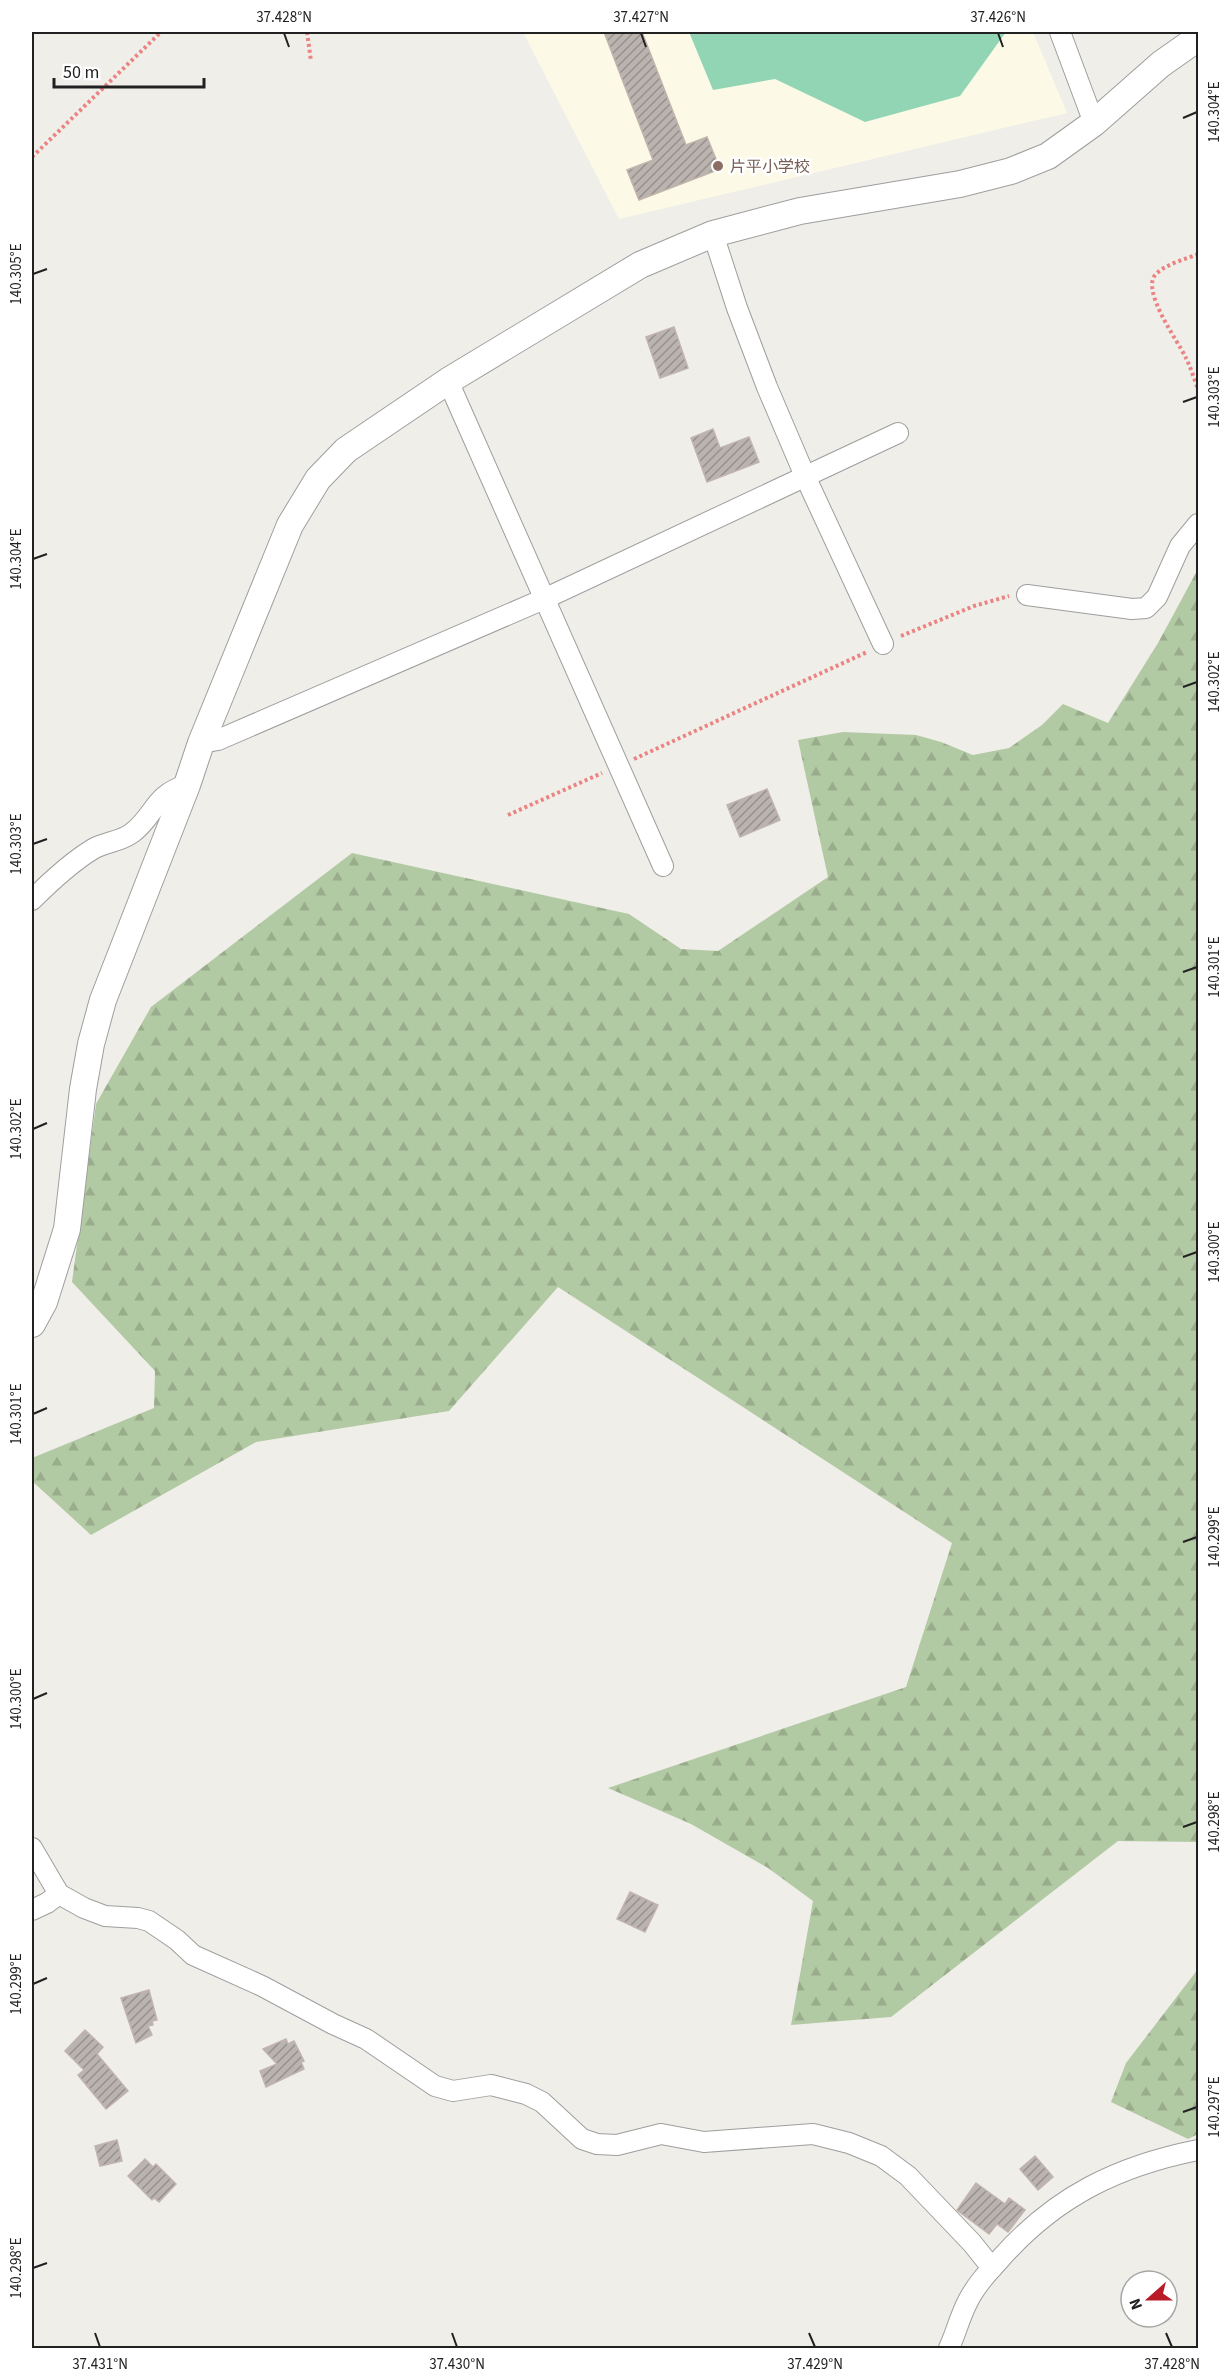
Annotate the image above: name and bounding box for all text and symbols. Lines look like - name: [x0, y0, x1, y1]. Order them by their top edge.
- text: 37.428°N: [256, 7, 312, 28]
- text: 37.427°N: [613, 7, 669, 28]
- text: 37.426°N: [970, 7, 1026, 28]
- scale bar: [54, 51, 204, 89]
- text: 50 m: [63, 60, 99, 85]
- text: 140.304°E: [1204, 81, 1225, 143]
- place label: 片平小学校: [730, 156, 810, 178]
- marker: 片平小学校: [711, 159, 725, 173]
- text: 140.305°E: [6, 243, 27, 305]
- text: 140.303°E: [1204, 366, 1225, 428]
- text: 140.304°E: [6, 528, 27, 590]
- text: 140.302°E: [1204, 651, 1225, 713]
- text: 140.303°E: [6, 813, 27, 875]
- text: 140.301°E: [1204, 936, 1225, 998]
- text: 140.302°E: [6, 1098, 27, 1160]
- text: 140.300°E: [1204, 1221, 1225, 1283]
- text: 140.301°E: [6, 1383, 27, 1445]
- text: 140.299°E: [1204, 1506, 1225, 1568]
- text: 140.300°E: [6, 1668, 27, 1730]
- text: 140.298°E: [1204, 1791, 1225, 1853]
- text: 140.299°E: [6, 1953, 27, 2015]
- text: 140.297°E: [1204, 2076, 1225, 2138]
- text: 140.298°E: [6, 2237, 27, 2299]
- north arrow: [1119, 2269, 1179, 2329]
- text: N: [1124, 2295, 1148, 2313]
- text: 37.431°N: [72, 2354, 128, 2375]
- text: 37.430°N: [429, 2354, 485, 2375]
- text: 37.429°N: [787, 2354, 843, 2375]
- text: 37.428°N: [1144, 2354, 1200, 2375]

